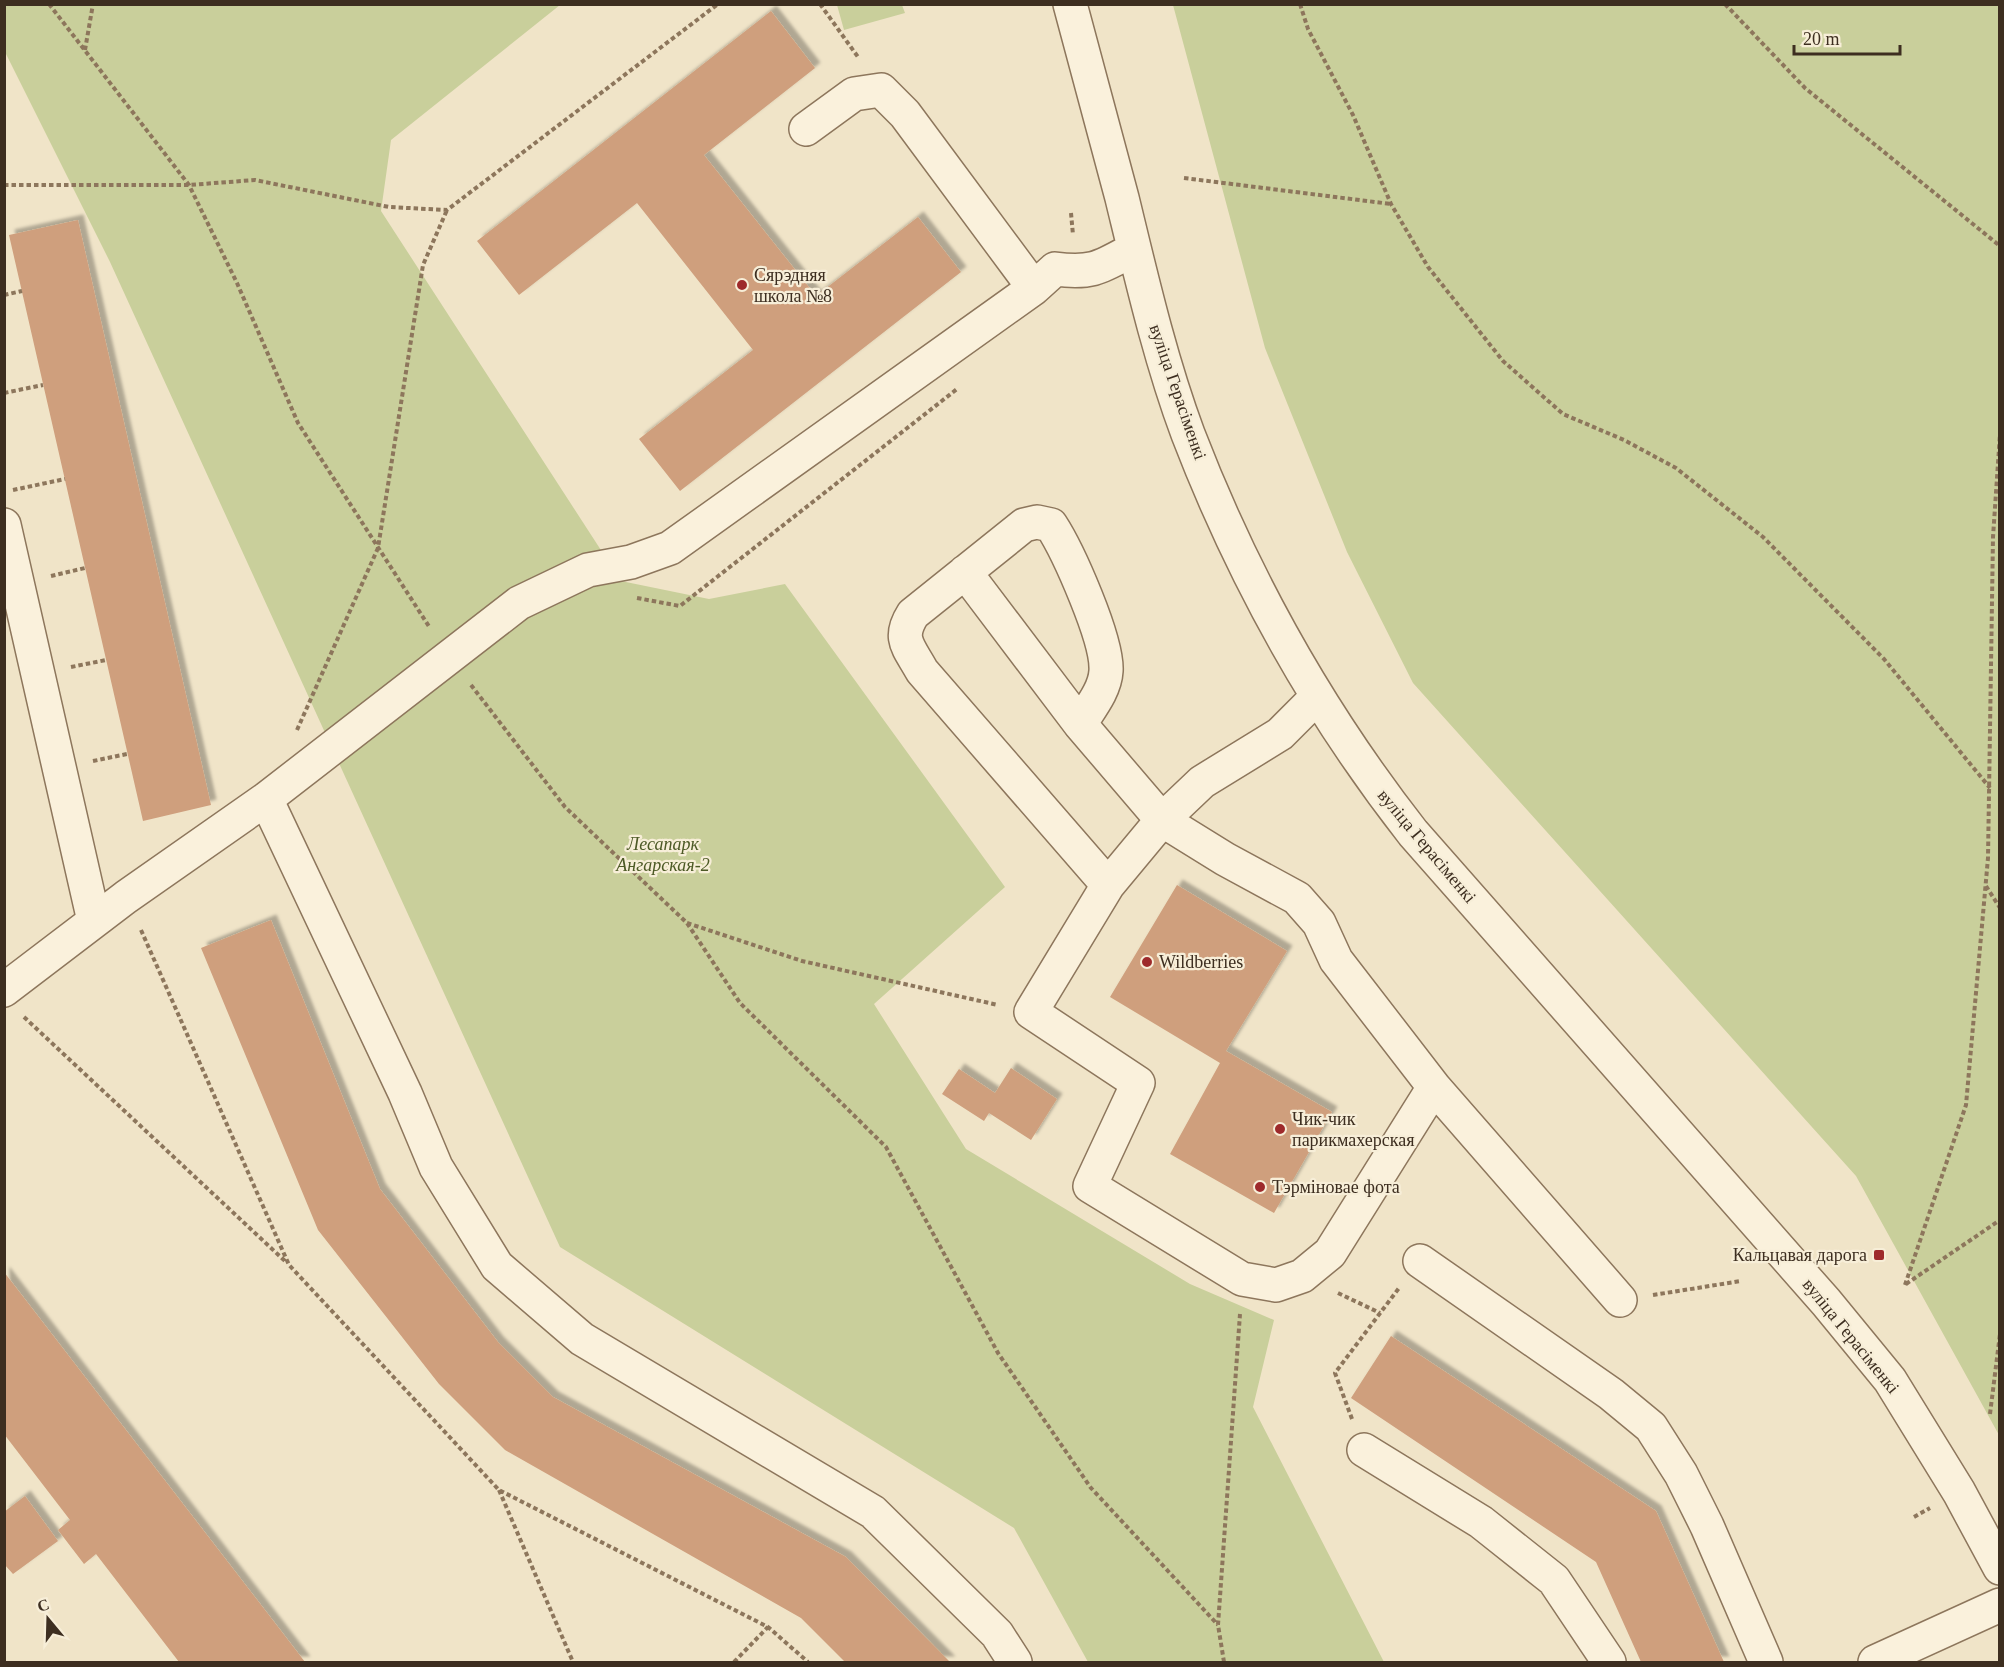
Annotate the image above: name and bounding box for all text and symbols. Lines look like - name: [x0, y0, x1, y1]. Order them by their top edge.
- scale bar: [1794, 18, 1900, 56]
- text: 20 m: [1803, 29, 1840, 49]
- place label: Сярэдняя школа №8: [754, 265, 832, 306]
- marker: Сярэдняя школа №8: [735, 278, 749, 292]
- street label: вуліца Герасіменкі: [1145, 322, 1211, 462]
- street label: вуліца Герасіменкі: [1374, 785, 1480, 907]
- park label: Лесапарк Ангарская-2: [615, 834, 710, 875]
- place label: Wildberries: [1159, 952, 1243, 972]
- marker: Wildberries: [1140, 955, 1154, 969]
- place label: Чик-чик парикмахерская: [1292, 1109, 1415, 1150]
- marker: Чик-чик парикмахерская: [1273, 1122, 1287, 1136]
- place label: Тэрміновае фота: [1272, 1177, 1400, 1197]
- marker: Тэрміновае фота: [1253, 1180, 1267, 1194]
- place label: Кальцавая дарога: [1733, 1245, 1867, 1265]
- marker: Кальцавая дарога: [1872, 1248, 1886, 1262]
- street label: вуліца Герасіменкі: [1799, 1275, 1903, 1397]
- north arrow: [18, 1589, 78, 1649]
- text: С: [35, 1595, 52, 1615]

